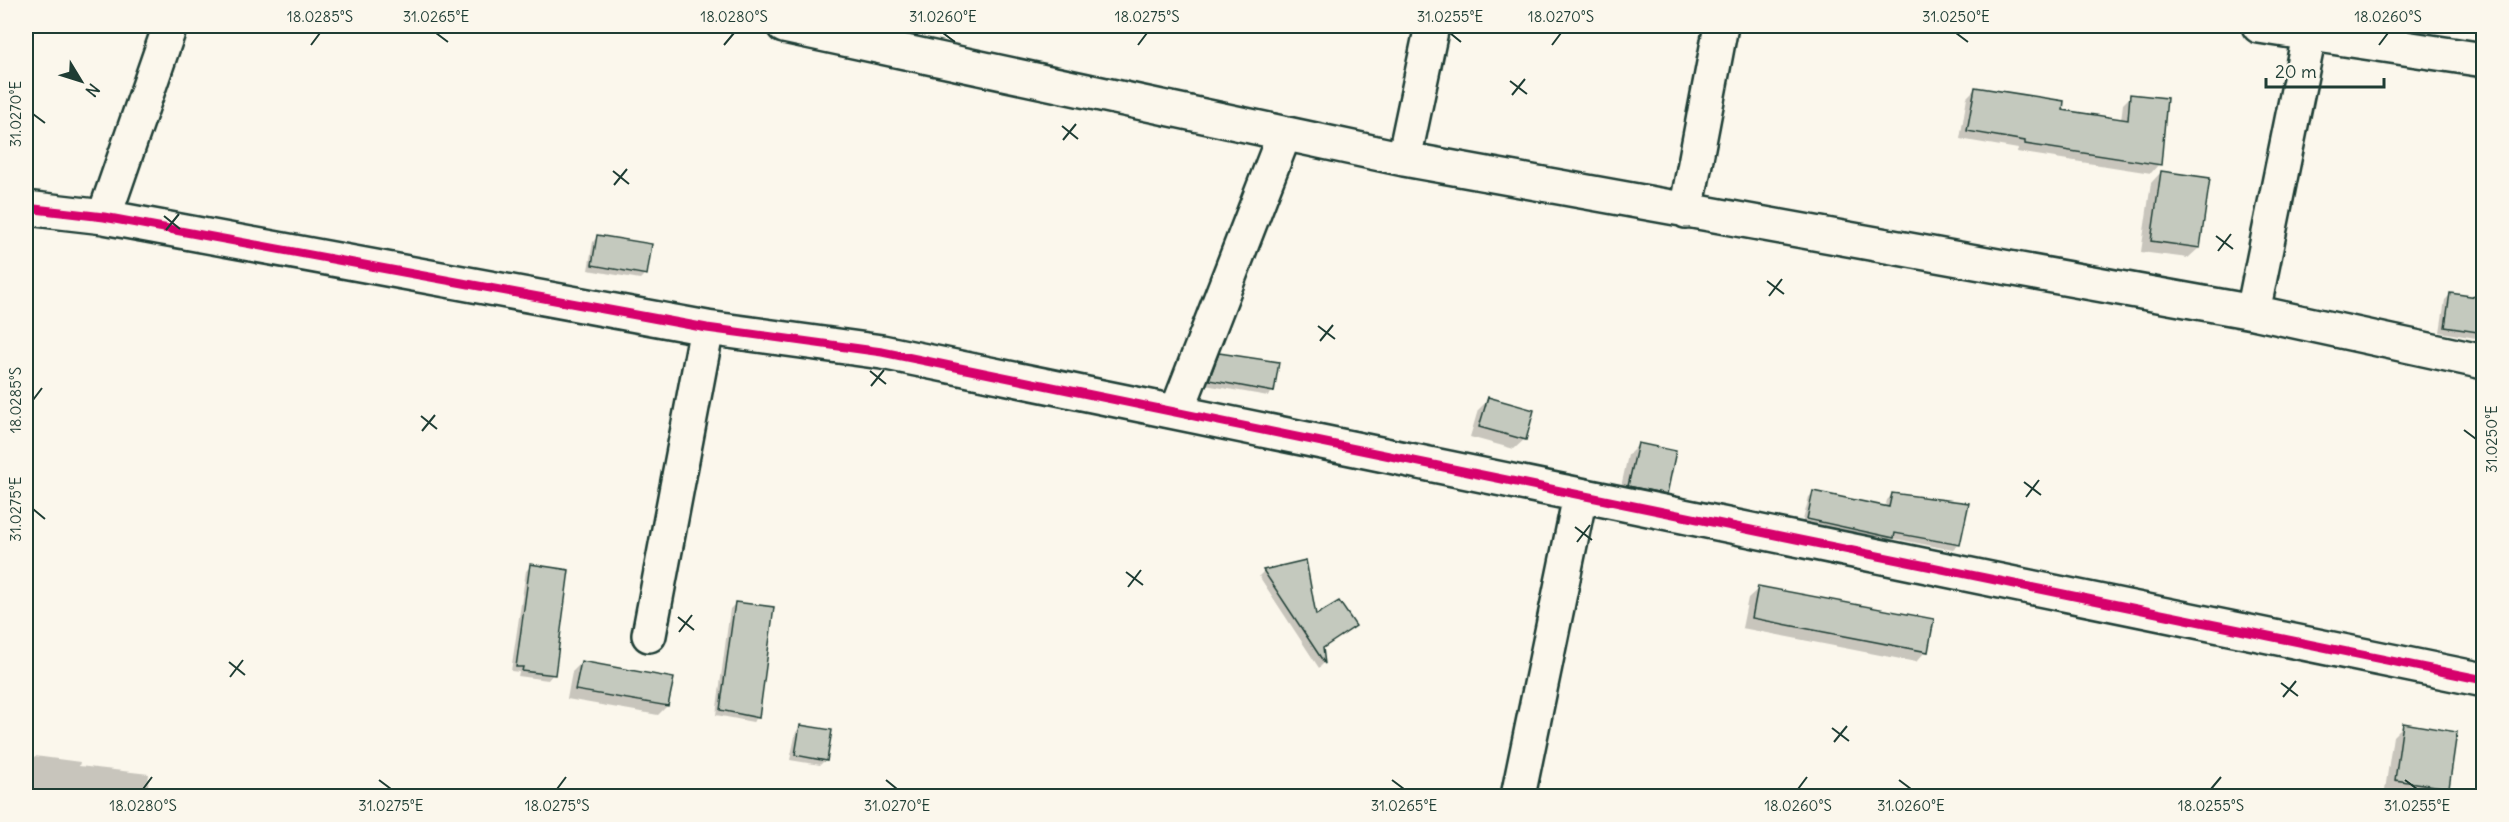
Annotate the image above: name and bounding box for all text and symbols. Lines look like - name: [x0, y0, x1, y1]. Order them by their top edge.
- text: 18.0285°S: [287, 7, 353, 26]
- text: 31.0265°E: [403, 7, 469, 26]
- text: 18.0280°S: [700, 7, 768, 26]
- text: 31.0260°E: [909, 7, 977, 26]
- text: 18.0275°S: [1114, 7, 1180, 26]
- text: 31.0255°E: [1417, 7, 1483, 26]
- text: 18.0270°S: [1528, 7, 1594, 26]
- text: 31.0250°E: [1922, 7, 1990, 26]
- text: 18.0260°S: [2354, 7, 2422, 26]
- north arrow: [51, 51, 111, 111]
- scale bar: [2266, 51, 2384, 89]
- text: 20 m: [2275, 60, 2317, 83]
- text: N: [82, 80, 104, 101]
- text: 31.0270°E: [6, 81, 25, 147]
- text: 18.0285°S: [6, 367, 25, 433]
- text: 31.0250°E: [2482, 405, 2501, 473]
- text: 31.0275°E: [6, 476, 25, 542]
- text: 18.0280°S: [109, 796, 177, 815]
- text: 31.0275°E: [358, 796, 424, 815]
- text: 18.0275°S: [524, 796, 590, 815]
- text: 31.0270°E: [864, 796, 930, 815]
- text: 31.0265°E: [1371, 796, 1437, 815]
- text: 18.0260°S: [1764, 796, 1832, 815]
- text: 31.0260°E: [1877, 796, 1945, 815]
- text: 18.0255°S: [2178, 796, 2244, 815]
- text: 31.0255°E: [2384, 796, 2450, 815]

